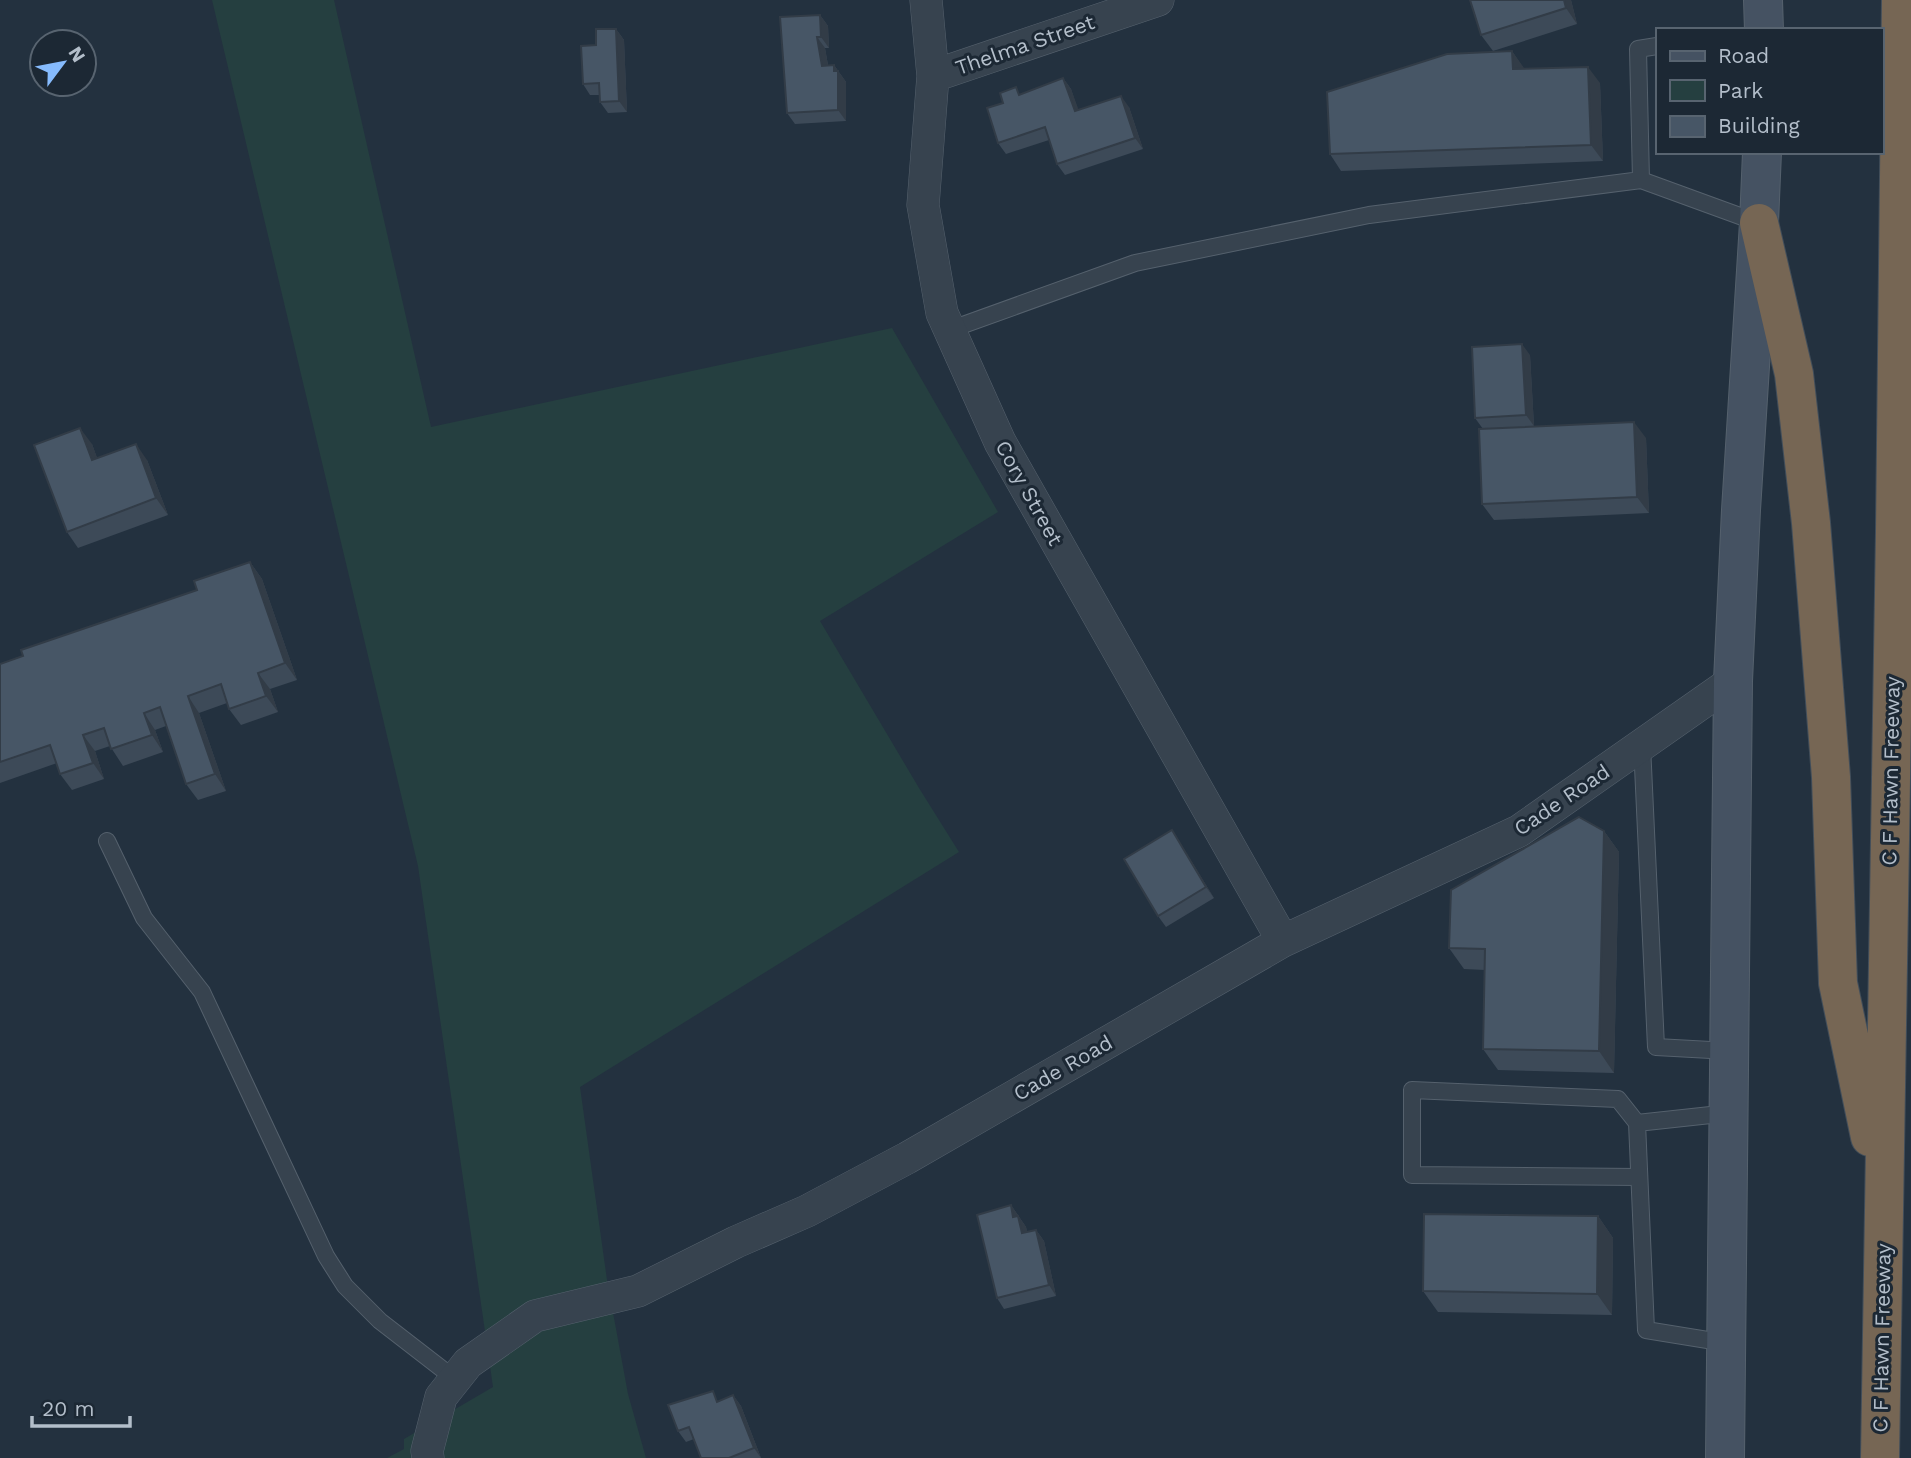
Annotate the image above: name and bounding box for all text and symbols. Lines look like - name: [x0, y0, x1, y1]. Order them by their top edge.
- street label: Thelma Street: [952, 9, 1098, 80]
- north arrow: [28, 28, 98, 98]
- legend: [1656, 28, 1883, 154]
- text: N: [64, 42, 90, 66]
- text: Road: [1718, 43, 1769, 68]
- text: Park: [1718, 78, 1763, 103]
- text: Building: [1718, 113, 1800, 138]
- street label: Cory Street: [990, 436, 1069, 550]
- street label: C F Hawn Freeway: [1876, 676, 1905, 866]
- street label: Cade Road: [1509, 758, 1614, 841]
- street label: Cade Road: [1009, 1029, 1117, 1106]
- street label: C F Hawn Freeway: [1867, 1243, 1896, 1433]
- scale bar: [32, 1384, 130, 1428]
- text: 20 m: [42, 1396, 94, 1421]

